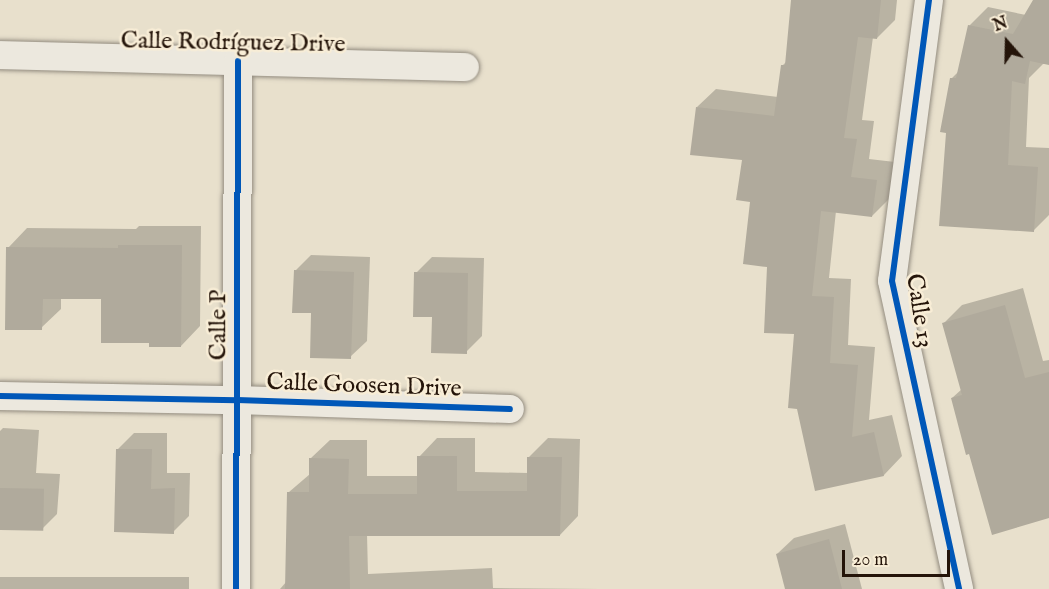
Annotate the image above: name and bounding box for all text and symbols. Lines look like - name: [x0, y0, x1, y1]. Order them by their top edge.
- north arrow: [977, 12, 1037, 72]
- text: N: [991, 13, 1011, 37]
- street label: Calle Rodríguez Drive: [120, 27, 346, 59]
- street label: Calle 13: [899, 272, 939, 350]
- street label: Calle P: [205, 290, 233, 360]
- street label: Calle Goosen Drive: [266, 368, 462, 404]
- scale bar: [845, 538, 953, 576]
- text: 20 m: [853, 549, 888, 572]

